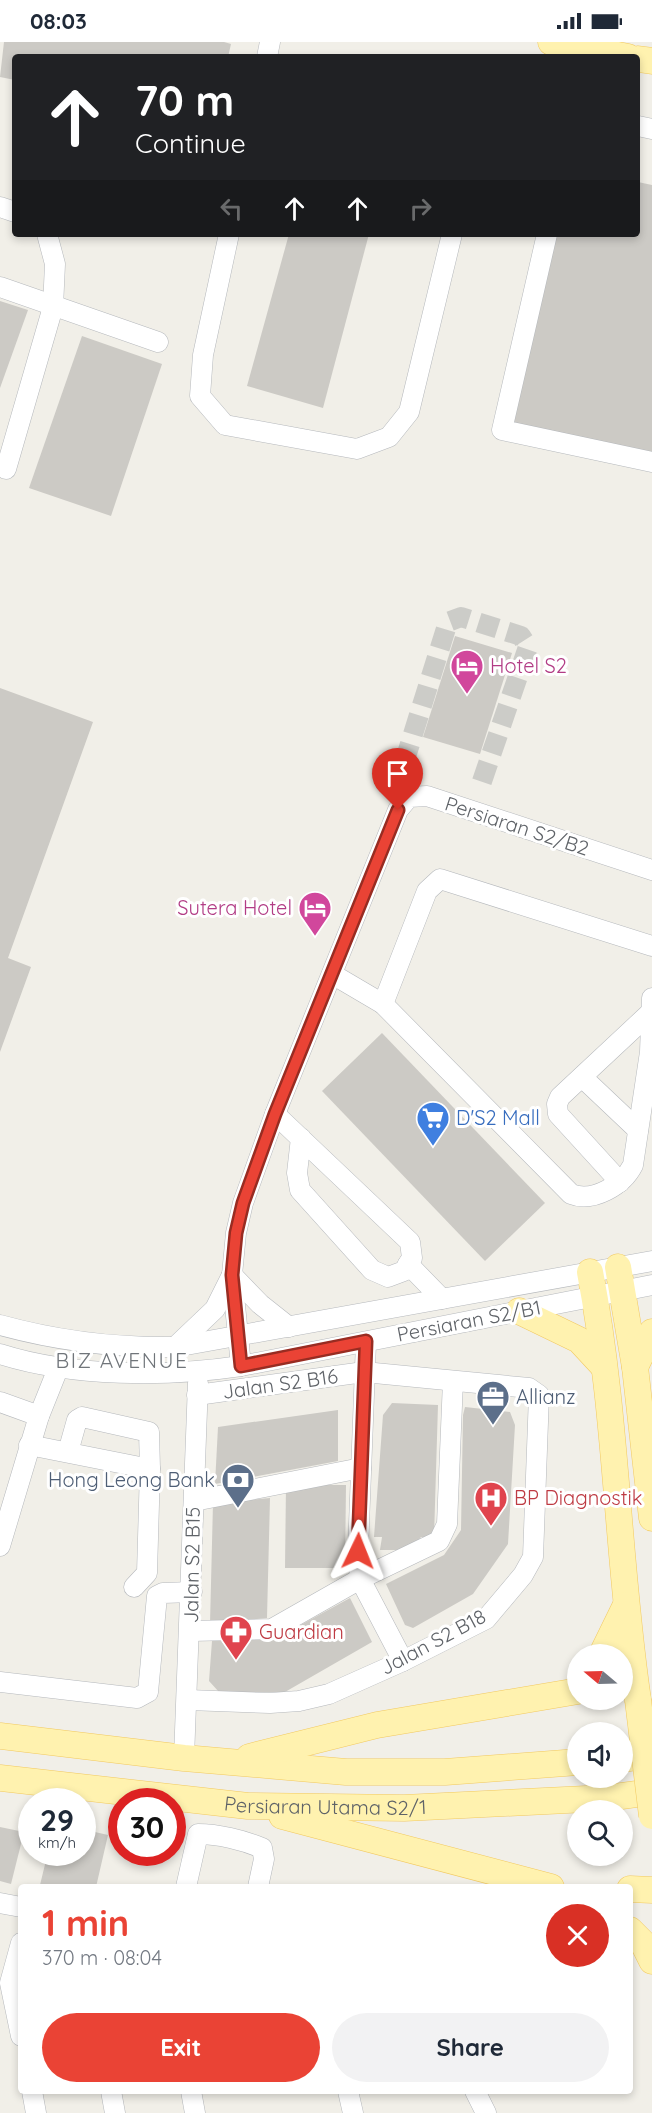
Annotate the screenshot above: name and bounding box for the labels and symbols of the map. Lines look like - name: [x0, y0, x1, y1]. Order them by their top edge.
- hotel icon: Hotel S2: [449, 648, 485, 695]
- place label: Hotel S2: [490, 653, 567, 678]
- pin: [372, 748, 423, 810]
- street label: Persiaran S2/B2: [442, 790, 592, 861]
- hotel icon: Sutera Hotel: [297, 890, 333, 937]
- place label: Sutera Hotel: [177, 895, 292, 920]
- supermarket icon: D'S2 Mall: [415, 1100, 451, 1147]
- place label: D'S2 Mall: [456, 1105, 540, 1130]
- street label: Persiaran S2/B1: [395, 1294, 543, 1347]
- district label: BIZ AVENUE: [56, 1347, 188, 1373]
- street label: Jalan S2 B16: [221, 1363, 339, 1404]
- office icon: Allianz: [475, 1379, 511, 1426]
- place label: Allianz: [516, 1384, 576, 1409]
- bank icon: Hong Leong Bank: [220, 1462, 256, 1509]
- place label: Hong Leong Bank: [48, 1467, 215, 1492]
- hospital icon: BP Diagnostik: [473, 1480, 509, 1527]
- place label: BP Diagnostik: [514, 1485, 642, 1510]
- street label: Jalan S2 B15: [178, 1507, 205, 1623]
- position arrow: [326, 1519, 390, 1583]
- street label: Jalan S2 B18: [376, 1603, 490, 1680]
- pharmacy icon: Guardian: [218, 1614, 254, 1661]
- place label: Guardian: [259, 1619, 344, 1644]
- north arrow: [567, 1644, 633, 1710]
- speed limit sign: 30: [108, 1788, 186, 1866]
- street label: Persiaran Utama S2/1: [223, 1790, 427, 1820]

